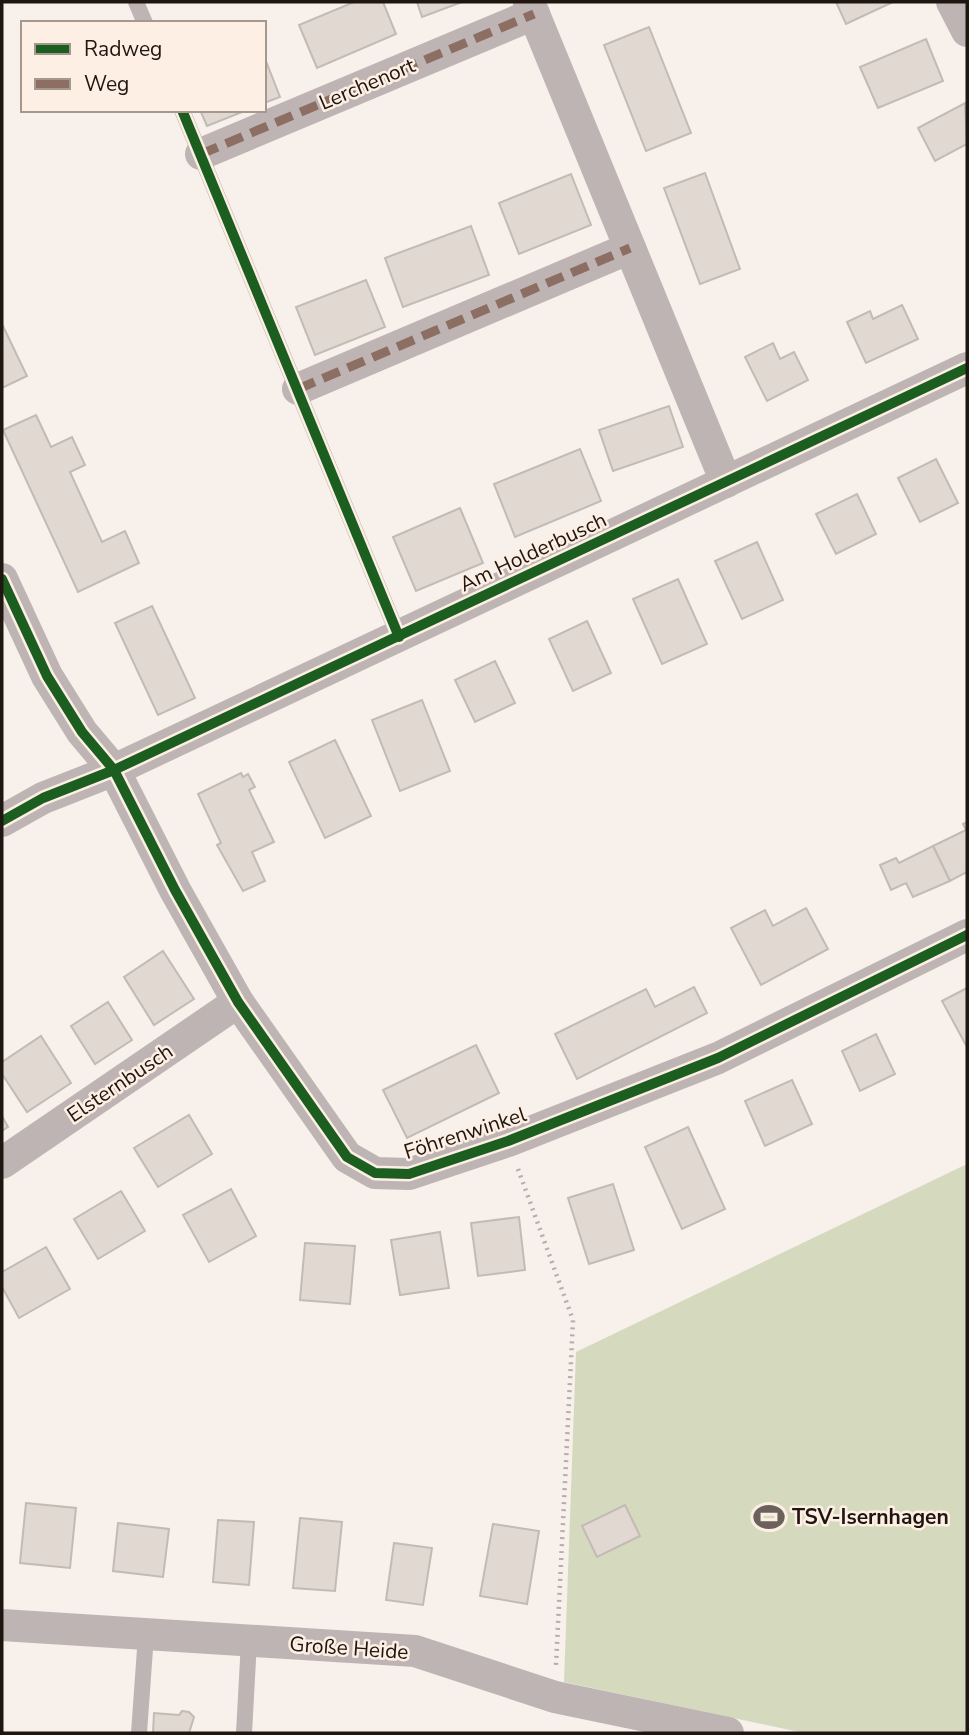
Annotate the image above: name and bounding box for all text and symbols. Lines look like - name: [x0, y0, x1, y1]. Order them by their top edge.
- legend: [21, 21, 266, 112]
- text: Radweg: [84, 35, 162, 63]
- street label: Lerchenort: [315, 51, 420, 117]
- text: Weg: [84, 70, 129, 98]
- street label: Am Holderbusch: [455, 506, 611, 598]
- street label: Elsternbusch: [62, 1037, 178, 1129]
- street label: Föhrenwinkel: [400, 1100, 531, 1166]
- sports icon: TSV-Isernhagen: [752, 1500, 786, 1534]
- place label: TSV-Isernhagen: [792, 1503, 949, 1531]
- street label: Große Heide: [289, 1630, 409, 1666]

